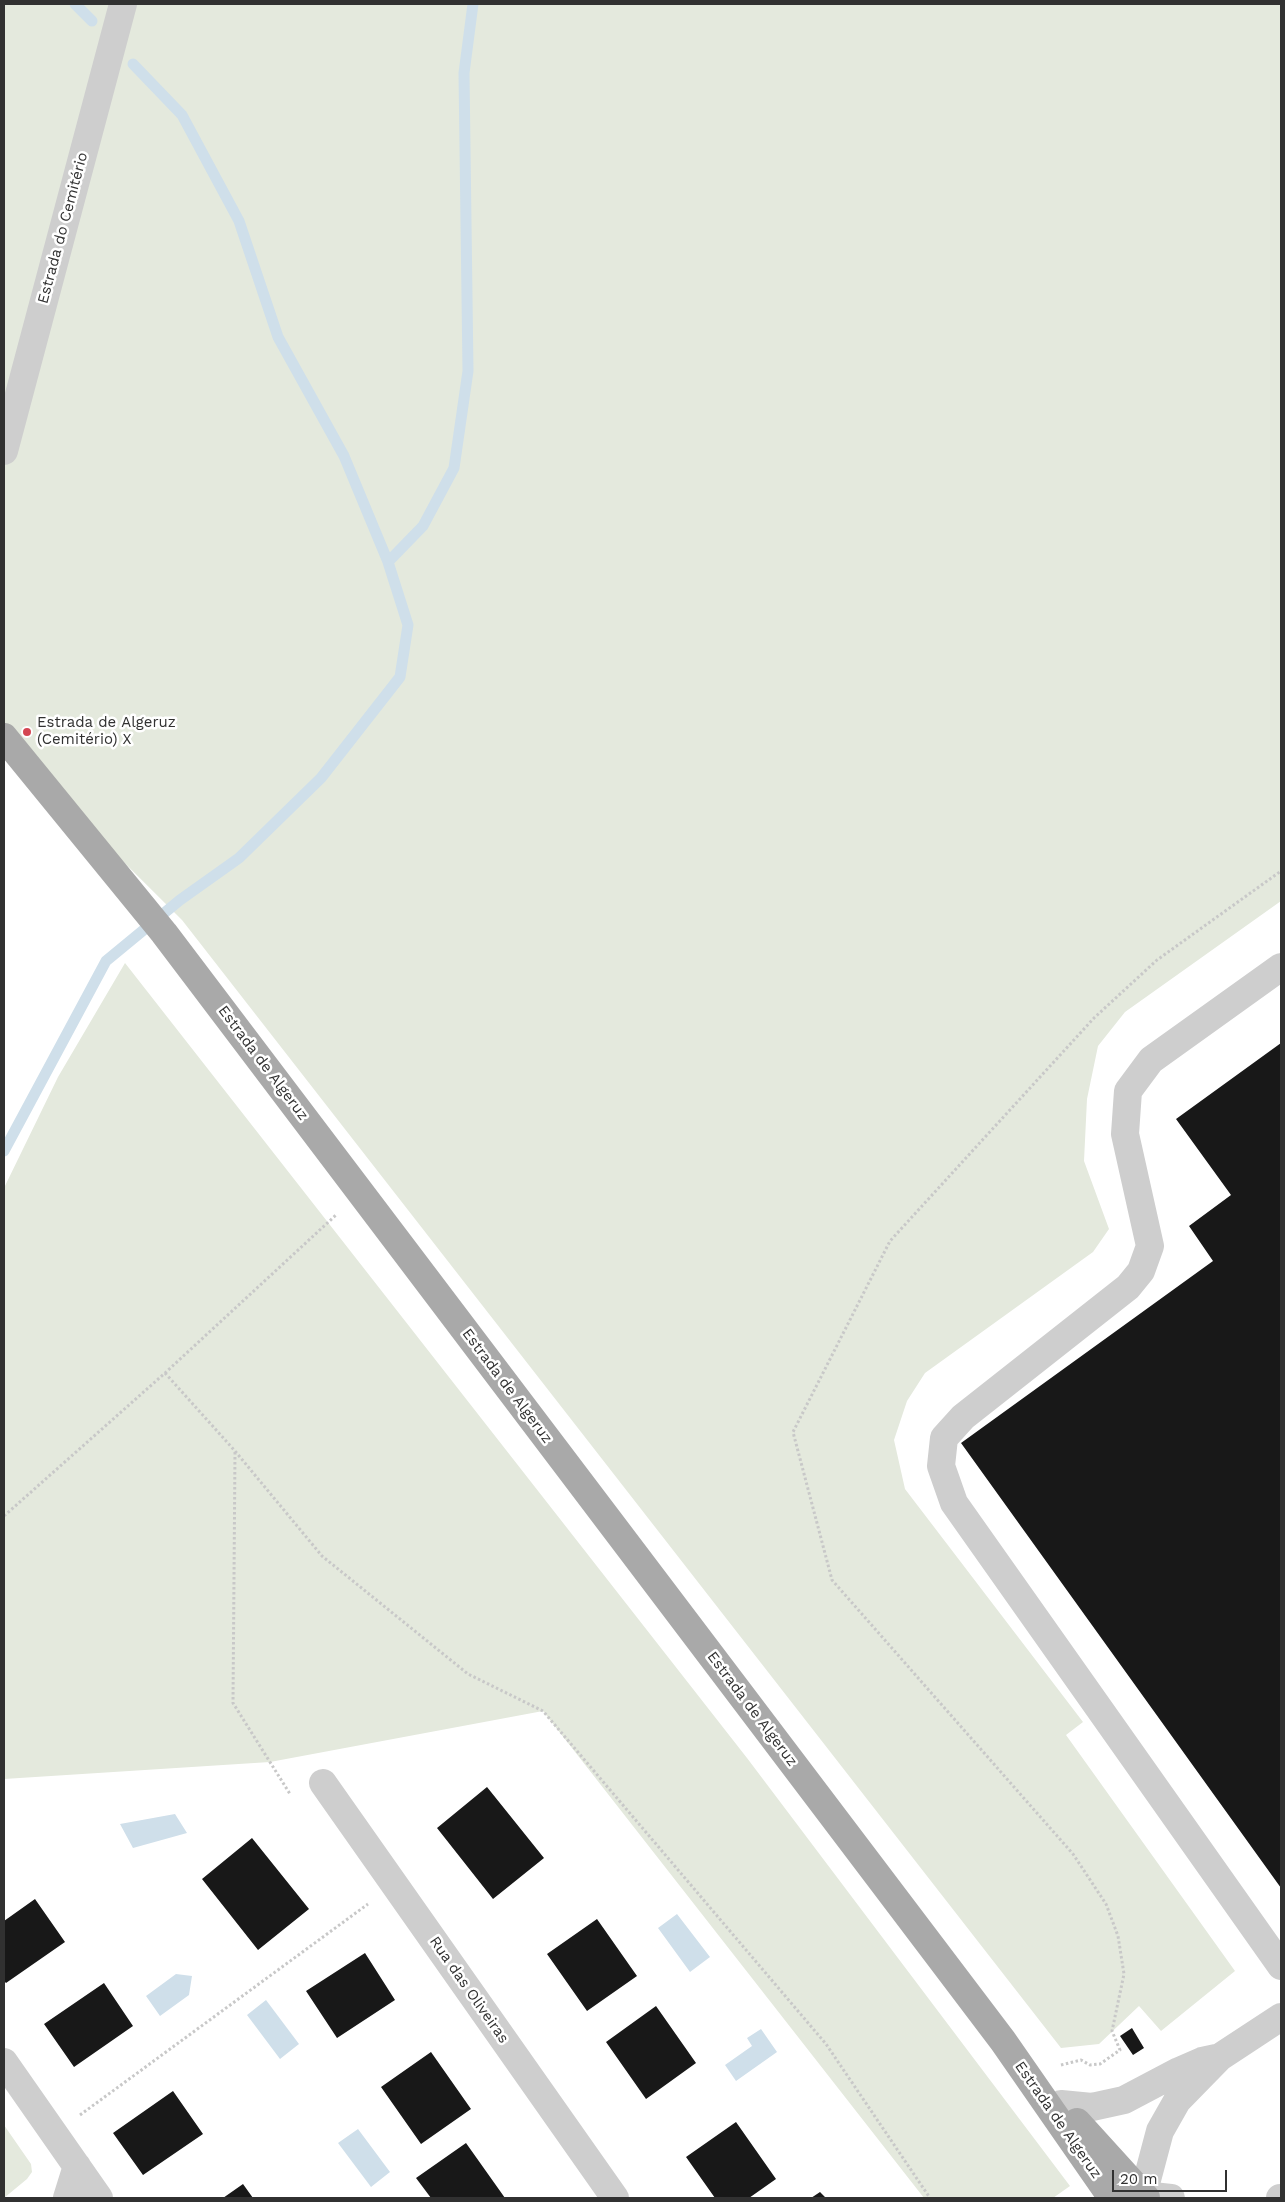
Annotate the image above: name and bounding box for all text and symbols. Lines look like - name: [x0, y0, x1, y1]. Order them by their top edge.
- street label: Estrada do Cemitério: [34, 150, 92, 306]
- place label: Estrada de Algeruz (Cemitério) X: [37, 714, 176, 749]
- marker: Estrada de Algeruz (Cemitério) X: [21, 726, 33, 738]
- street label: Estrada de Algeruz: [214, 1002, 312, 1124]
- street label: Estrada de Algeruz: [458, 1325, 556, 1447]
- street label: Estrada de Algeruz: [703, 1648, 801, 1770]
- street label: Rua das Oliveiras: [425, 1933, 513, 2047]
- street label: Estrada de Algeruz: [1011, 2058, 1105, 2182]
- scale bar: [1115, 2160, 1230, 2192]
- text: 20 m: [1120, 2170, 1158, 2188]

